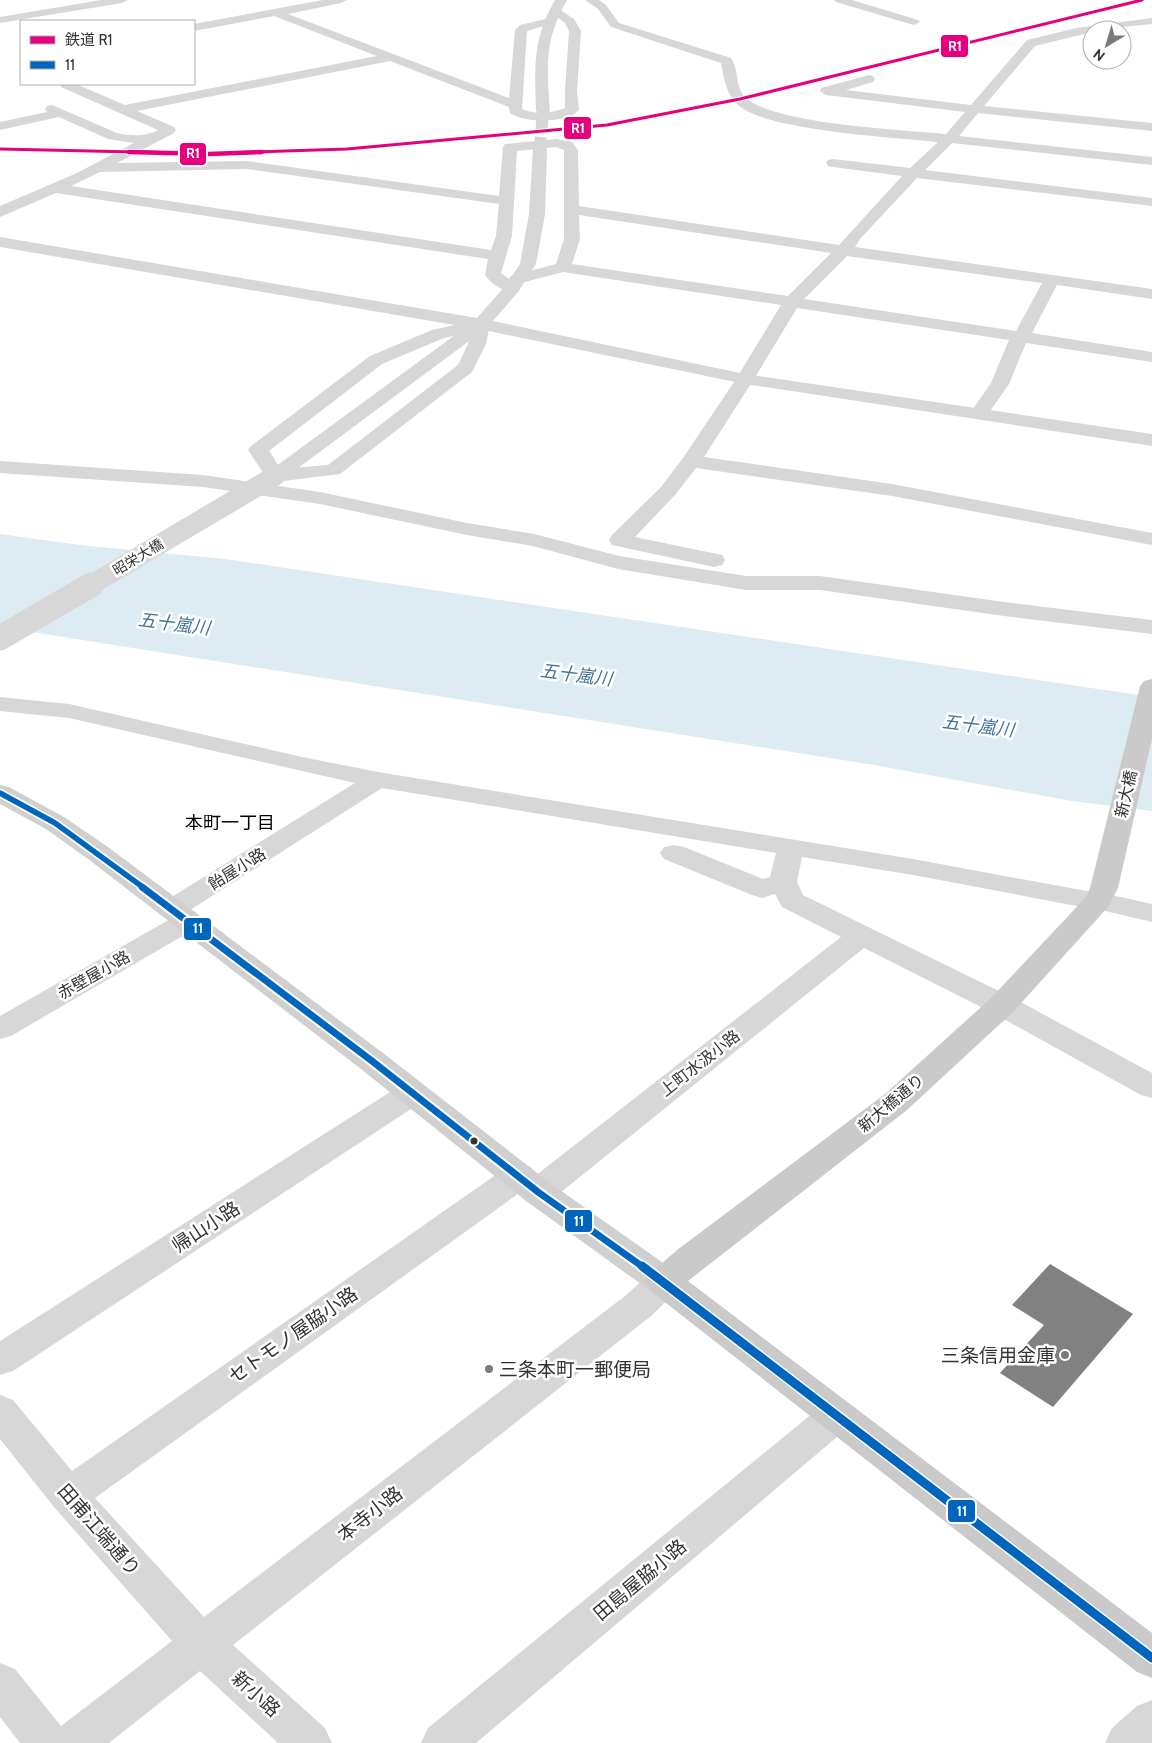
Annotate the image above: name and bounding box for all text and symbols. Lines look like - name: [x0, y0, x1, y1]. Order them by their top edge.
- legend: [20, 20, 195, 85]
- north arrow: [1082, 20, 1132, 70]
- text: 鉄道 R1: [65, 31, 112, 49]
- line badge: R1: [940, 34, 969, 58]
- text: R1: [948, 37, 962, 55]
- text: N: [1090, 45, 1108, 65]
- text: 11: [65, 56, 75, 74]
- line badge: R1: [563, 116, 592, 140]
- text: R1: [571, 119, 585, 137]
- line badge: R1: [179, 142, 207, 166]
- text: R1: [186, 144, 200, 162]
- street label: 昭栄大橋: [109, 535, 167, 579]
- water label: 五十嵐川: [137, 609, 213, 640]
- water label: 五十嵐川: [539, 660, 615, 691]
- water label: 五十嵐川: [941, 711, 1017, 742]
- street label: 新大橋: [1111, 768, 1141, 820]
- district label: 本町一丁目: [185, 812, 275, 834]
- street label: 飴屋小路: [205, 844, 269, 894]
- line badge: 11: [183, 917, 212, 941]
- text: 11: [193, 919, 203, 937]
- street label: 赤壁屋小路: [55, 947, 133, 1003]
- street label: 上町水汲小路: [656, 1026, 744, 1100]
- street label: 新大橋通り: [854, 1070, 928, 1136]
- unlabelled marker: [469, 1136, 479, 1146]
- street label: 帰山小路: [168, 1197, 244, 1257]
- line badge: 11: [564, 1209, 593, 1233]
- text: 11: [574, 1212, 584, 1230]
- street label: セトモノ屋脇小路: [224, 1282, 362, 1388]
- place label: 三条信用金庫: [941, 1344, 1055, 1367]
- marker: 三条信用金庫: [1059, 1349, 1071, 1361]
- place label: 三条本町一郵便局: [499, 1358, 651, 1381]
- marker: 三条本町一郵便局: [483, 1363, 495, 1375]
- street label: 田甫江端通り: [53, 1479, 145, 1581]
- street label: 本寺小路: [333, 1482, 407, 1546]
- line badge: 11: [947, 1499, 976, 1523]
- text: 11: [957, 1502, 967, 1520]
- street label: 田島屋脇小路: [589, 1535, 691, 1625]
- street label: 新小路: [227, 1666, 285, 1722]

